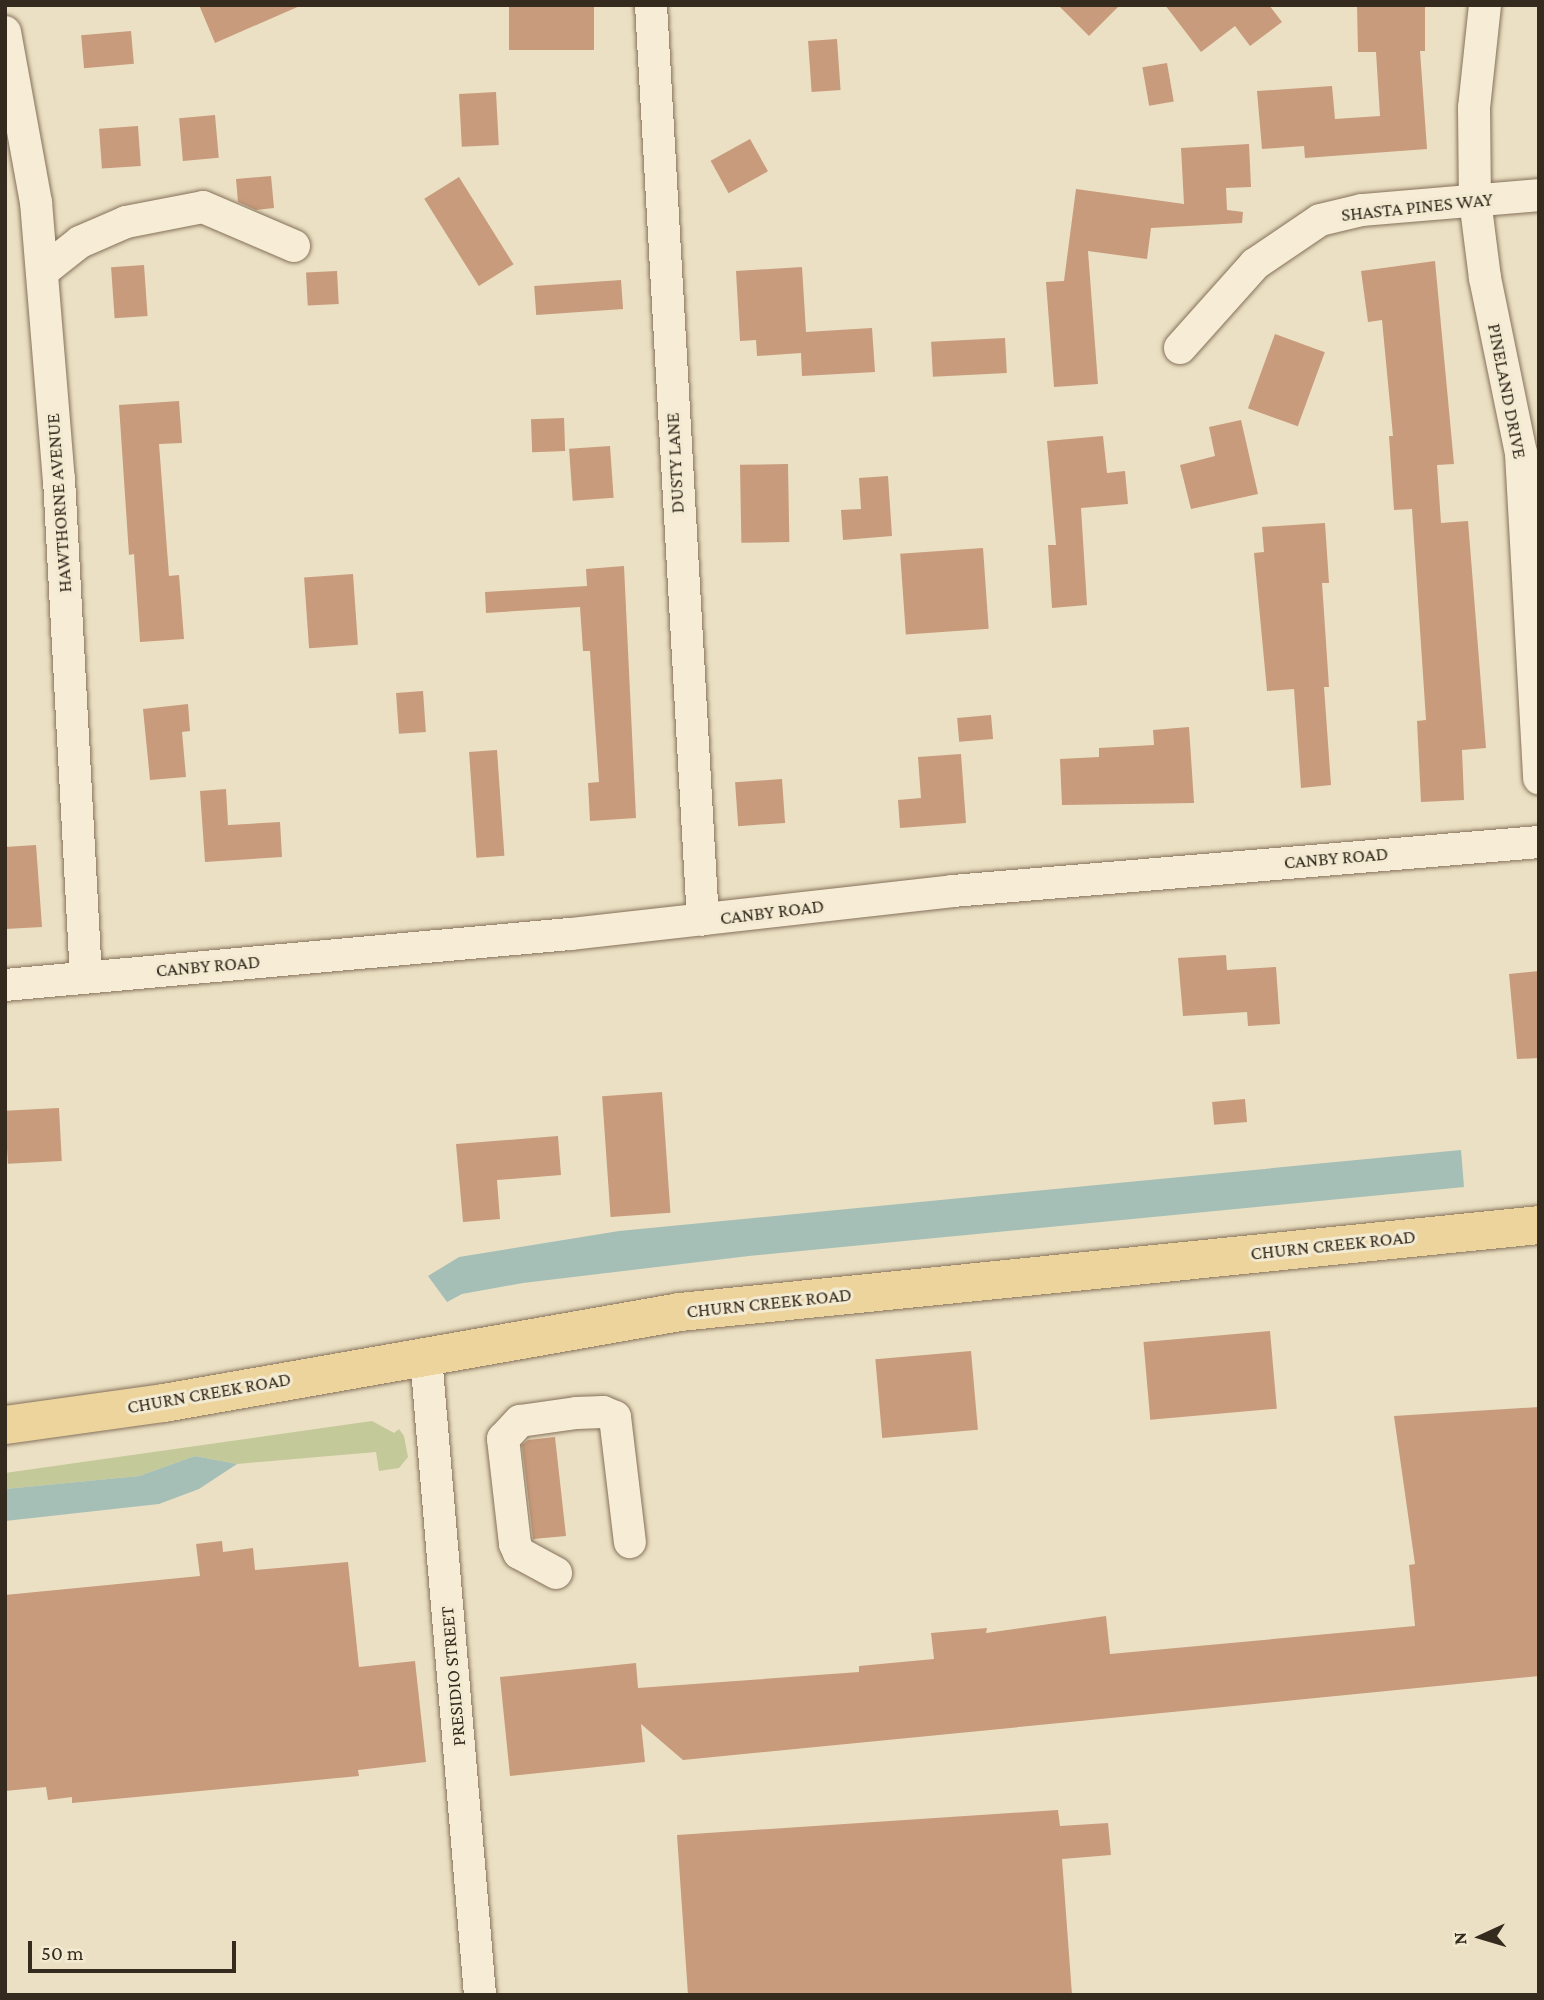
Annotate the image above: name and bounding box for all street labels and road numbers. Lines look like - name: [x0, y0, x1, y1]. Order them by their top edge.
- street label: SHASTA PINES WAY: [1340, 188, 1494, 226]
- street label: PINELAND DRIVE: [1483, 321, 1531, 461]
- street label: DUSTY LANE: [661, 412, 689, 514]
- street label: HAWTHORNE AVENUE: [41, 413, 77, 593]
- street label: CANBY ROAD: [1283, 842, 1389, 874]
- street label: CANBY ROAD: [719, 894, 825, 930]
- street label: CANBY ROAD: [155, 950, 261, 982]
- street label: CHURN CREEK ROAD: [1249, 1225, 1417, 1265]
- street label: CHURN CREEK ROAD: [685, 1283, 853, 1323]
- street label: CHURN CREEK ROAD: [125, 1367, 293, 1419]
- street label: PRESIDIO STREET: [436, 1605, 470, 1747]

